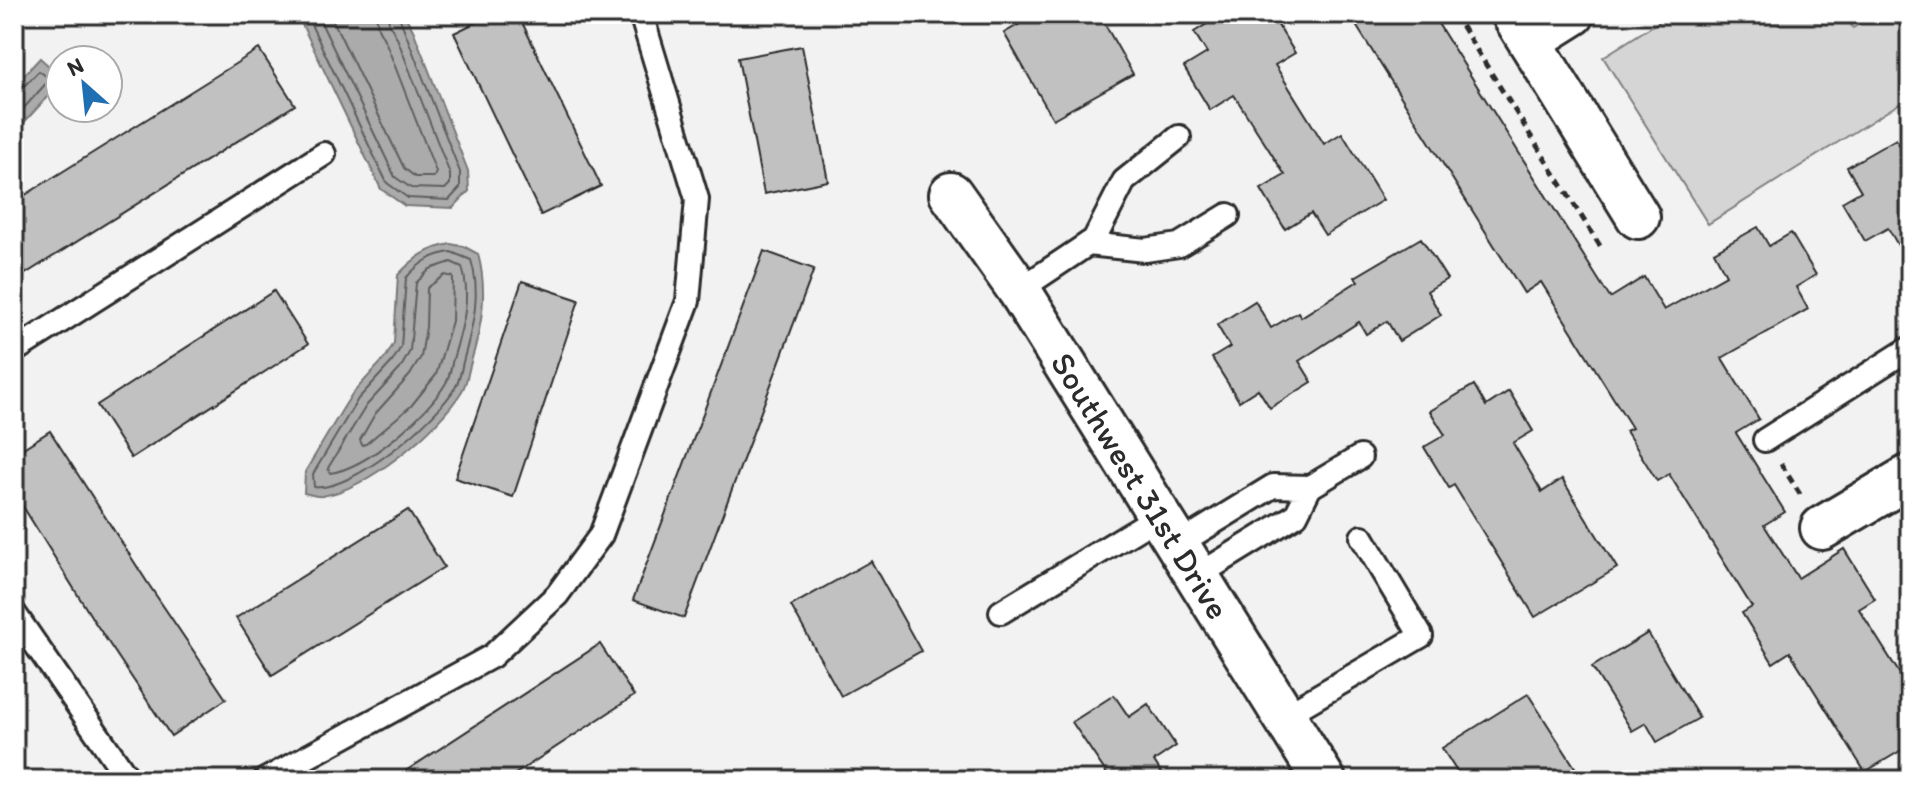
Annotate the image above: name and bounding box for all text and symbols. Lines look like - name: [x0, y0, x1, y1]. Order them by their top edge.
- north arrow: [44, 44, 124, 124]
- text: N: [62, 51, 88, 82]
- street label: Southwest 31st Drive: [1042, 345, 1239, 627]

